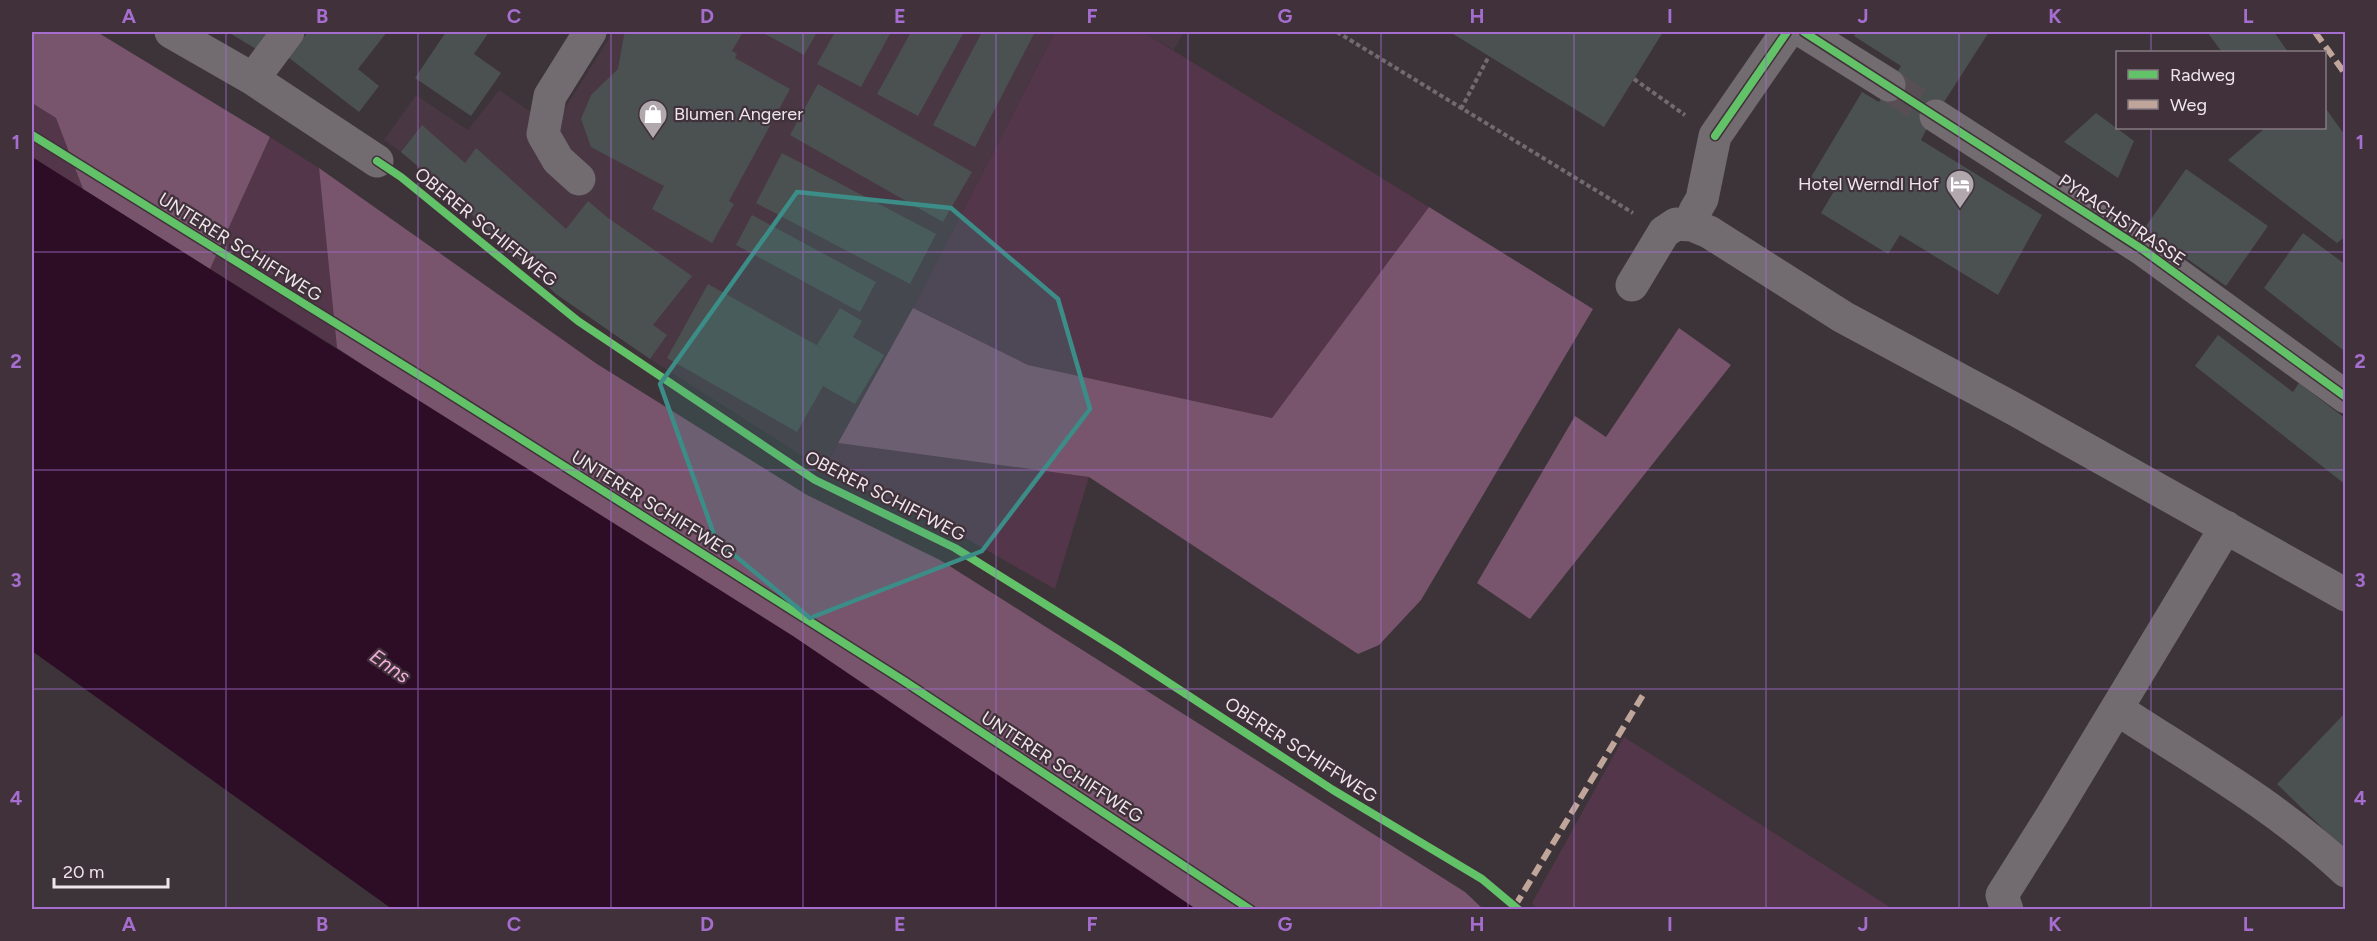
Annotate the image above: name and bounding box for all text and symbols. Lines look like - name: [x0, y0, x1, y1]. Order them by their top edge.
- text: A: [122, 4, 137, 28]
- text: B: [316, 4, 328, 28]
- text: C: [507, 4, 521, 28]
- text: D: [700, 4, 714, 28]
- text: E: [894, 4, 906, 28]
- text: F: [1086, 4, 1098, 28]
- text: G: [1278, 4, 1293, 28]
- text: H: [1470, 4, 1485, 28]
- text: I: [1667, 4, 1673, 28]
- text: J: [1857, 4, 1869, 28]
- text: K: [2048, 4, 2062, 28]
- text: L: [2243, 4, 2254, 28]
- legend: [2116, 51, 2326, 129]
- text: Radweg: [2170, 64, 2235, 86]
- text: Weg: [2170, 94, 2207, 116]
- shop icon: Blumen Angerer: [637, 98, 669, 140]
- place label: Blumen Angerer: [674, 103, 803, 125]
- text: 1: [12, 130, 20, 154]
- text: 1: [2356, 130, 2364, 154]
- street label: OBERER SCHIFFWEG: [410, 163, 562, 291]
- hotel icon: Hotel Werndl Hof: [1944, 168, 1976, 210]
- street label: PYRACHSTRASSE: [2054, 169, 2190, 271]
- place label: Hotel Werndl Hof: [1798, 173, 1939, 195]
- street label: UNTERER SCHIFFWEG: [154, 188, 326, 306]
- text: 2: [10, 349, 22, 373]
- text: 2: [2354, 349, 2366, 373]
- street label: UNTERER SCHIFFWEG: [567, 446, 739, 564]
- street label: OBERER SCHIFFWEG: [801, 446, 969, 546]
- text: 3: [10, 568, 22, 592]
- text: 3: [2354, 568, 2366, 592]
- water label: Enns: [365, 644, 415, 689]
- street label: OBERER SCHIFFWEG: [1221, 693, 1381, 808]
- street label: UNTERER SCHIFFWEG: [977, 706, 1147, 828]
- text: 4: [10, 786, 23, 810]
- text: 4: [2354, 786, 2367, 810]
- scale bar: [54, 851, 168, 889]
- text: 20 m: [63, 861, 104, 883]
- text: A: [122, 912, 137, 936]
- text: B: [316, 912, 328, 936]
- text: C: [507, 912, 521, 936]
- text: D: [700, 912, 714, 936]
- text: E: [894, 912, 906, 936]
- text: F: [1086, 912, 1098, 936]
- text: G: [1278, 912, 1293, 936]
- text: H: [1470, 912, 1485, 936]
- text: I: [1667, 912, 1673, 936]
- text: J: [1857, 912, 1869, 936]
- text: K: [2048, 912, 2062, 936]
- text: L: [2243, 912, 2254, 936]

